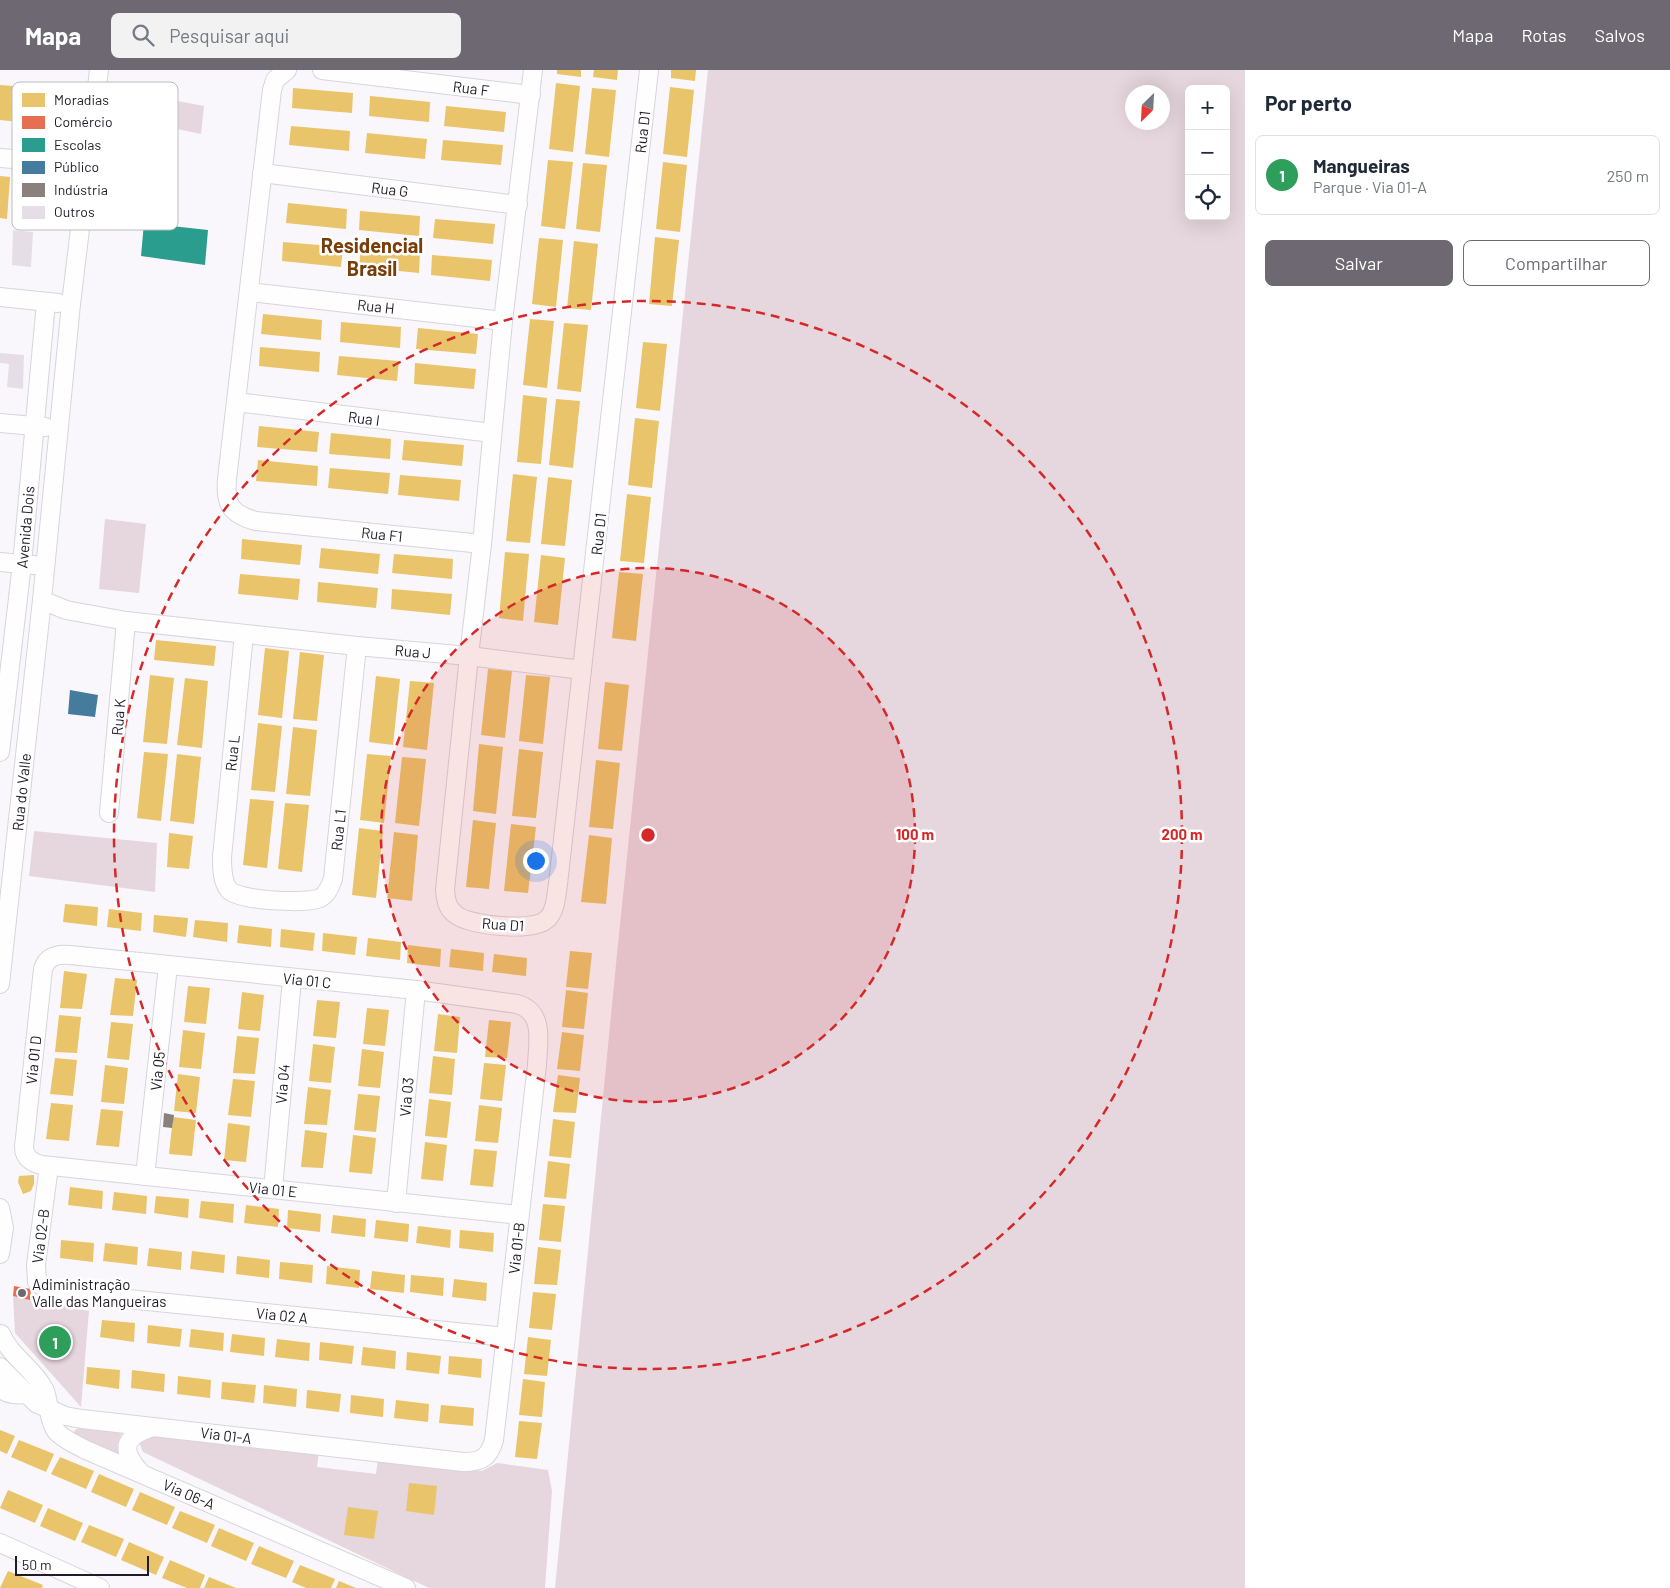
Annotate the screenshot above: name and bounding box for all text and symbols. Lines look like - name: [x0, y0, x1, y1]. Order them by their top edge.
- search box: [111, 13, 461, 58]
- text: Mapa: [25, 21, 81, 50]
- icon: search: [129, 21, 157, 49]
- text: Pesquisar aqui: [169, 24, 289, 47]
- text: Mapa: [1452, 24, 1493, 46]
- text: Rotas: [1521, 24, 1566, 46]
- text: Salvos: [1594, 24, 1645, 46]
- street label: Rua F: [452, 77, 491, 99]
- legend: [12, 82, 178, 230]
- north arrow: [1125, 85, 1170, 130]
- map controls: [1185, 85, 1230, 220]
- button: +: [1185, 85, 1230, 130]
- text: Por perto: [1265, 90, 1352, 115]
- text: Moradias: [54, 91, 109, 108]
- street label: Rua D1: [631, 110, 653, 154]
- text: Comércio: [54, 113, 113, 130]
- button: −: [1185, 130, 1230, 175]
- text: Escolas: [54, 136, 101, 153]
- text: Mangueiras: [1313, 154, 1410, 177]
- text: Público: [54, 158, 99, 175]
- text: 1: [1279, 166, 1285, 185]
- text: 250 m: [1607, 166, 1649, 185]
- button: locate: [1185, 175, 1230, 220]
- text: Parque · Via 01-A: [1313, 177, 1427, 196]
- street label: Rua G: [370, 178, 410, 200]
- text: Indústria: [54, 181, 108, 198]
- text: Outros: [54, 203, 95, 220]
- district label: Residencial Brasil: [321, 233, 423, 280]
- button: Salvar: [1265, 240, 1453, 286]
- button: Compartilhar: [1463, 240, 1650, 286]
- street label: Rua H: [356, 295, 396, 317]
- street label: Rua I: [347, 407, 381, 429]
- street label: Avenida Dois: [12, 485, 38, 569]
- street label: Rua D1: [587, 512, 609, 556]
- street label: Rua F1: [360, 523, 404, 545]
- street label: Rua J: [394, 640, 432, 662]
- street label: Rua K: [107, 698, 129, 736]
- street label: Rua L: [221, 734, 243, 772]
- street label: Rua do Valle: [8, 752, 34, 832]
- street label: Rua L1: [327, 808, 349, 852]
- text: 100 m: [896, 825, 934, 843]
- text: 200 m: [1161, 825, 1203, 843]
- centre of rings: [639, 826, 657, 844]
- your location: [523, 848, 549, 874]
- street label: Rua D1: [481, 914, 525, 934]
- street label: Via 01 C: [282, 969, 332, 991]
- street label: Via 01 D: [21, 1035, 45, 1085]
- street label: Via 05: [146, 1050, 168, 1092]
- street label: Via 04: [271, 1063, 293, 1105]
- street label: Via 03: [395, 1077, 417, 1117]
- street label: Via 01 E: [248, 1178, 298, 1200]
- street label: Via 02-B: [28, 1208, 52, 1264]
- street label: Via 01-B: [504, 1221, 528, 1275]
- place label: Adiministração Valle das Mangueiras: [32, 1275, 166, 1310]
- marker: Adiministração Valle das Mangueiras: [16, 1287, 28, 1299]
- street label: Via 02 A: [255, 1303, 309, 1327]
- pin: 1: [39, 1323, 71, 1361]
- street label: Via 01-A: [199, 1423, 253, 1447]
- street label: Via 06-A: [160, 1475, 218, 1513]
- scale bar: [15, 1553, 149, 1576]
- text: 50 m: [22, 1556, 51, 1573]

